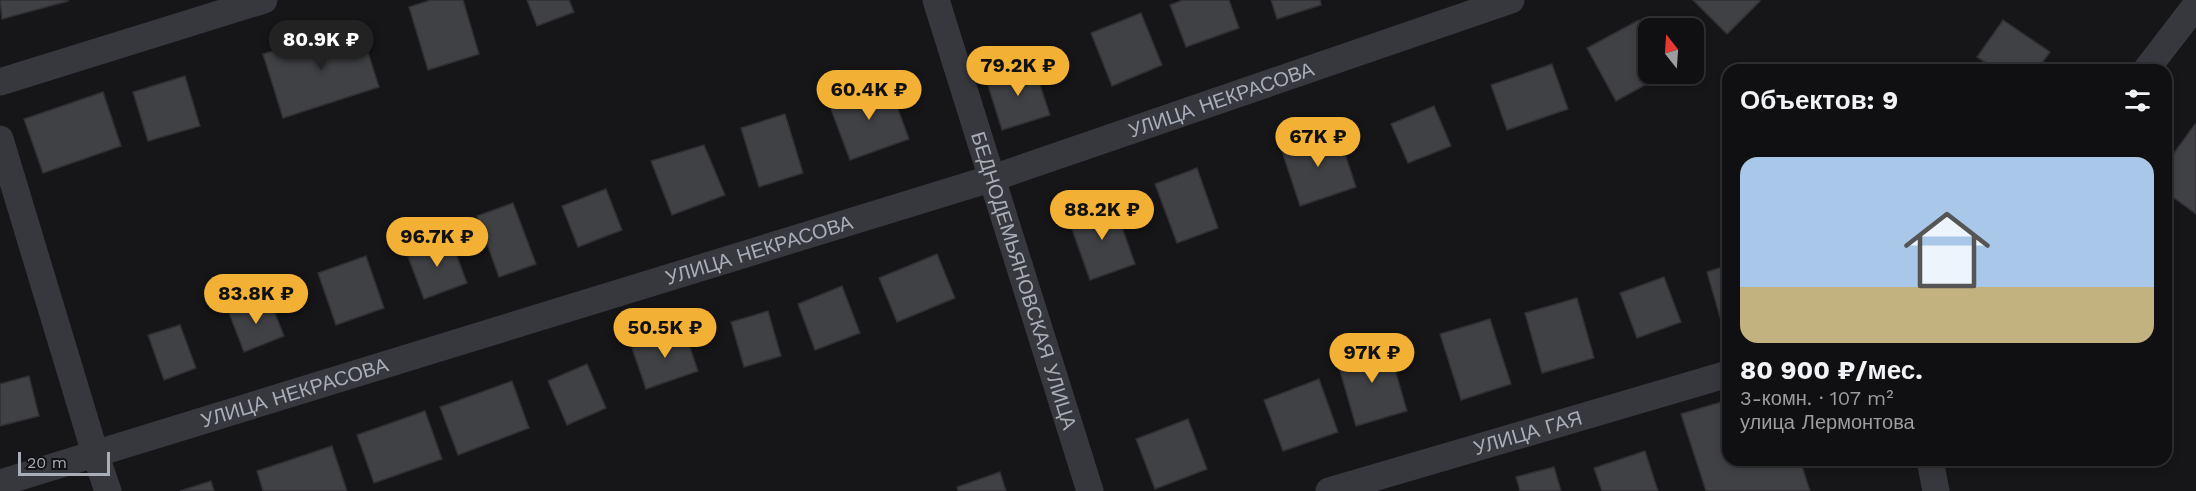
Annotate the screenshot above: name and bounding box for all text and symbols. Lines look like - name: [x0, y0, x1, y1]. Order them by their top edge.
- north arrow: [1638, 18, 1704, 84]
- map controls: [1638, 18, 1704, 84]
- pin: 80.9K ₽: [266, 20, 376, 71]
- text: 80.9K ₽: [283, 27, 359, 51]
- pin: 79.2K ₽: [963, 46, 1073, 97]
- text: 79.2K ₽: [980, 53, 1056, 77]
- street label: УЛИЦА НЕКРАСОВА: [1125, 56, 1318, 143]
- pin: 60.4K ₽: [814, 70, 924, 121]
- text: 60.4K ₽: [831, 77, 907, 101]
- icon: filters: [2121, 84, 2154, 117]
- text: Объектов: 9: [1740, 85, 1898, 115]
- pin: 67K ₽: [1276, 117, 1360, 168]
- text: 67K ₽: [1289, 124, 1347, 148]
- street label: БЕДНОДЕМЬЯНОВСКАЯ УЛИЦА: [966, 129, 1082, 433]
- pin: 88.2K ₽: [1047, 190, 1157, 241]
- icon: home: [1893, 196, 2001, 304]
- text: 88.2K ₽: [1064, 197, 1140, 221]
- street label: УЛИЦА НЕКРАСОВА: [663, 210, 856, 290]
- pin: 96.7K ₽: [382, 217, 492, 268]
- text: 96.7K ₽: [400, 224, 474, 248]
- pin: 83.8K ₽: [201, 274, 311, 325]
- text: 83.8K ₽: [218, 281, 294, 305]
- pin: 50.5K ₽: [610, 308, 720, 359]
- text: 50.5K ₽: [627, 315, 703, 339]
- pin: 97K ₽: [1330, 333, 1414, 384]
- text: 97K ₽: [1343, 340, 1401, 364]
- street label: УЛИЦА НЕКРАСОВА: [198, 352, 392, 433]
- text: 80 900 ₽/мес.: [1740, 355, 1923, 385]
- text: 3-комн. · 107 m²: [1740, 386, 1893, 410]
- street label: УЛИЦА ГАЯ: [1471, 406, 1585, 460]
- text: улица Лермонтова: [1740, 410, 1915, 434]
- scale bar: [18, 449, 110, 476]
- text: 20 m: [27, 453, 67, 472]

